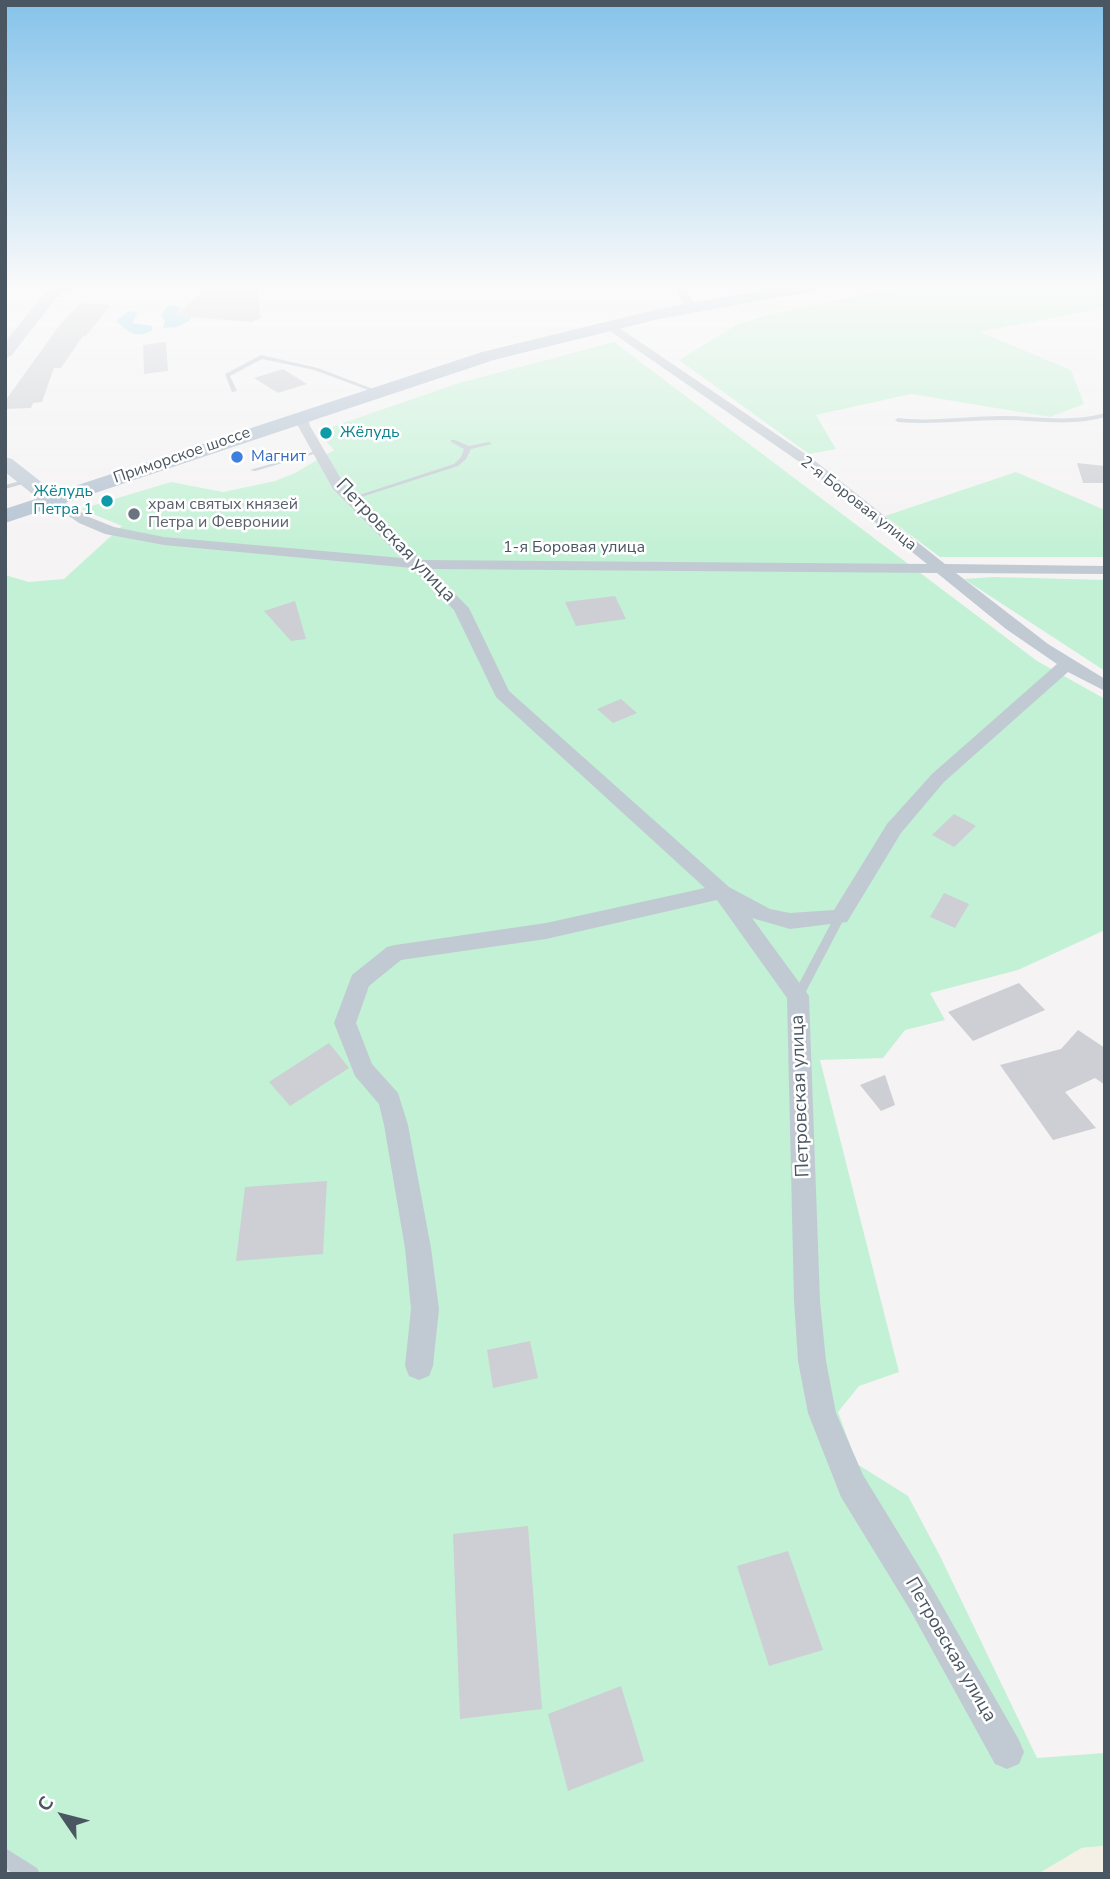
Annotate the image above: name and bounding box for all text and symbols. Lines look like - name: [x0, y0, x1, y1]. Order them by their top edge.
- place label: Жёлудь: [340, 423, 399, 443]
- street label: Приморское шоссе: [111, 424, 253, 488]
- marker: Жёлудь: [318, 425, 334, 441]
- place label: Магнит: [251, 447, 306, 467]
- marker: Магнит: [229, 449, 245, 465]
- street label: 2-я Боровая улица: [796, 453, 920, 555]
- street label: Петровская улица: [330, 475, 460, 607]
- place label: Жёлудь Петра 1: [33, 482, 93, 520]
- marker: Жёлудь Петра 1: [99, 493, 115, 509]
- place label: храм святых князей Петра и Февронии: [148, 495, 298, 533]
- marker: храм святых князей Петра и Февронии: [126, 506, 142, 522]
- street label: 1-я Боровая улица: [503, 538, 645, 558]
- street label: Петровская улица: [787, 1014, 815, 1178]
- street label: Петровская улица: [899, 1574, 1001, 1726]
- north arrow: [28, 1781, 98, 1851]
- text: С: [31, 1791, 60, 1817]

